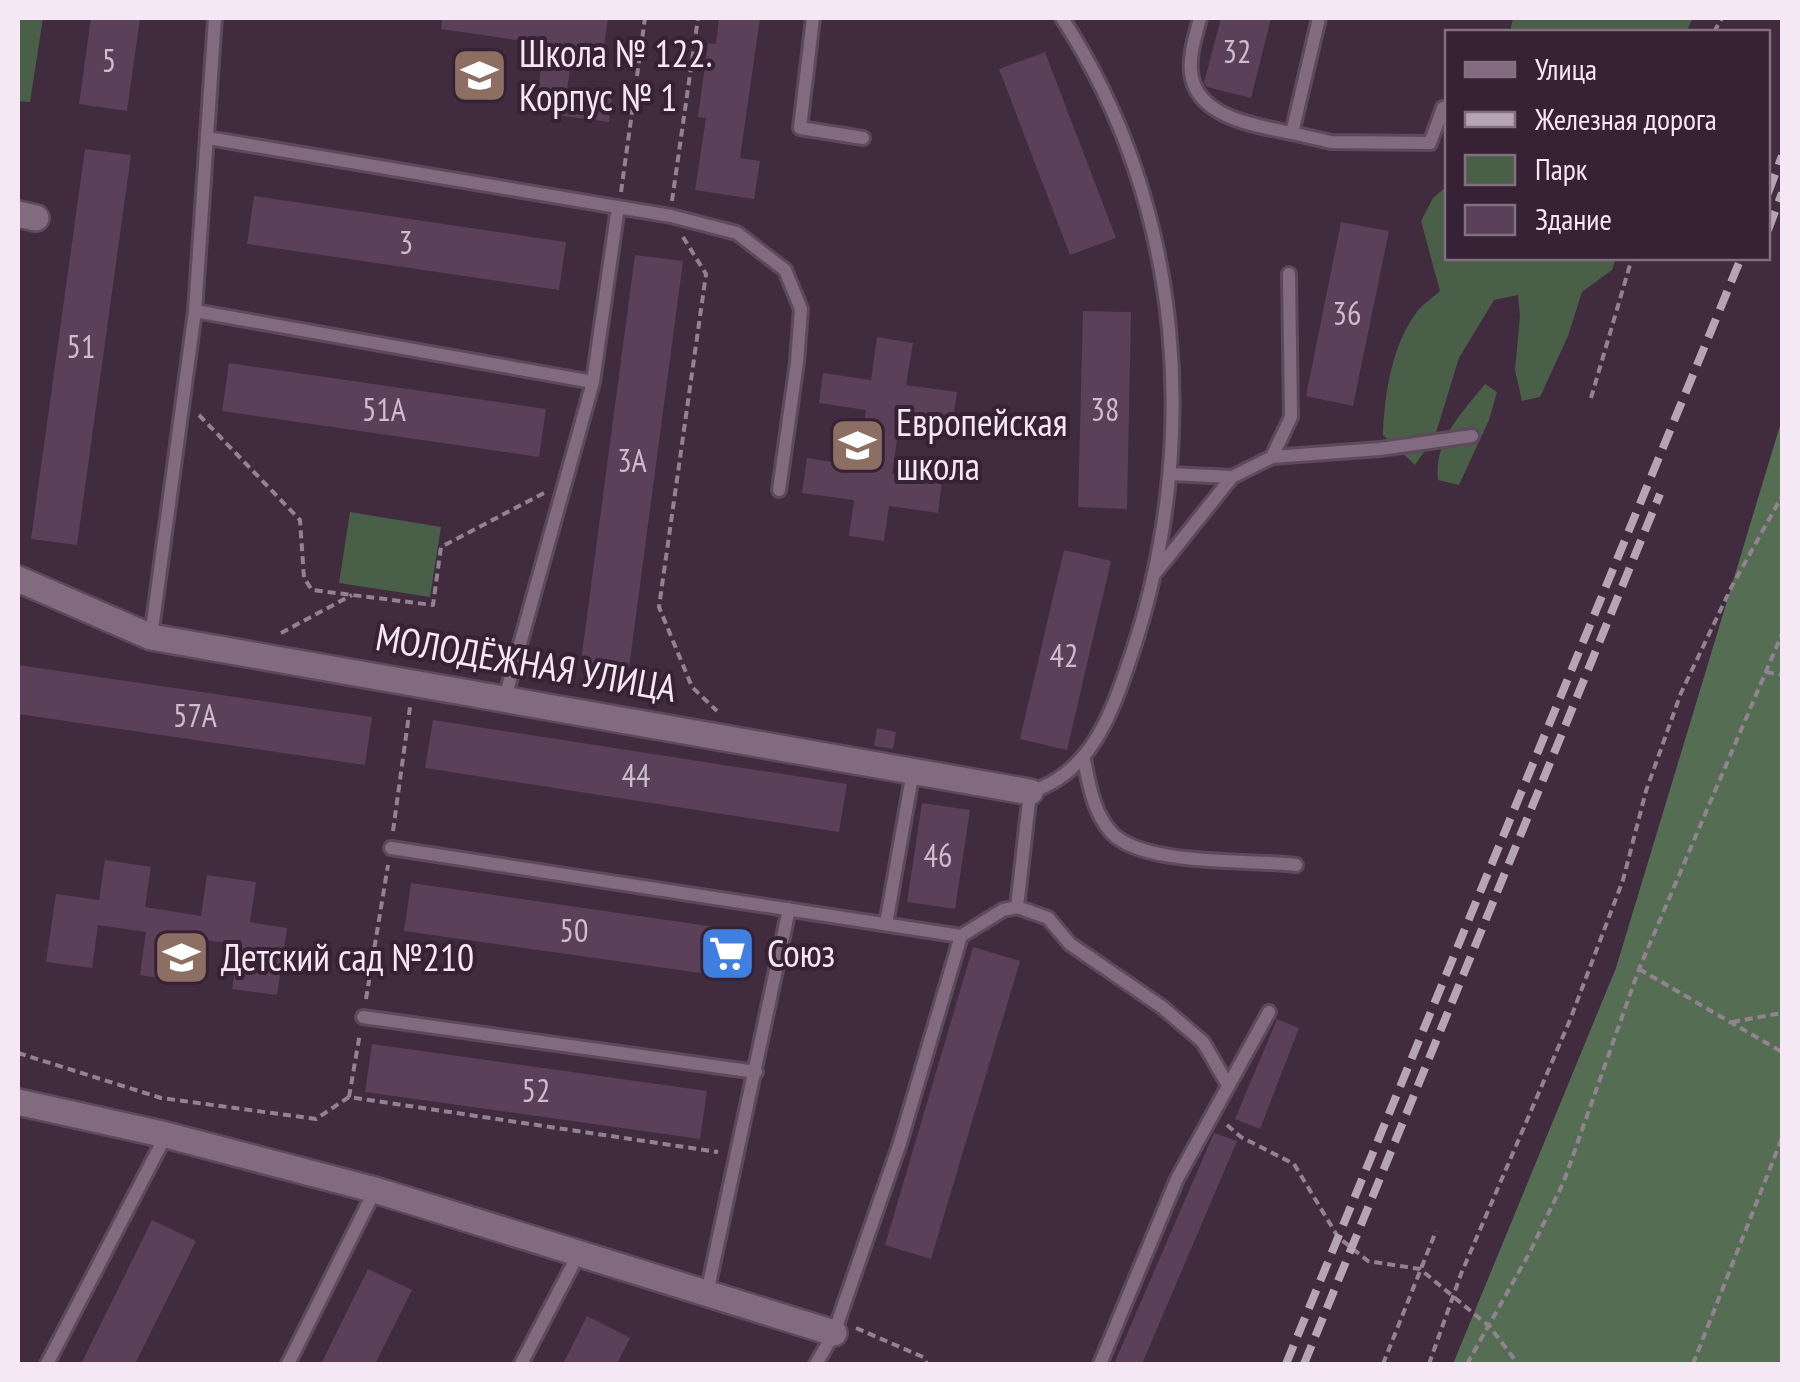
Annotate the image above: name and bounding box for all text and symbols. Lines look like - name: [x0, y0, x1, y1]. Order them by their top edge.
- place label: Школа № 122. Корпус № 1: [519, 28, 713, 121]
- house number: 32: [1223, 30, 1251, 72]
- legend: [1445, 30, 1770, 260]
- house number: 5: [102, 39, 116, 81]
- school or university icon: Школа № 122. Корпус № 1: [450, 46, 510, 106]
- text: Улица: [1535, 49, 1597, 88]
- text: Железная дорога: [1534, 99, 1717, 138]
- text: Парк: [1535, 149, 1588, 188]
- text: Здание: [1535, 199, 1612, 238]
- house number: 3: [399, 221, 413, 263]
- house number: 36: [1333, 292, 1361, 334]
- house number: 51: [67, 325, 95, 367]
- house number: 51А: [362, 388, 406, 430]
- house number: 38: [1091, 388, 1119, 430]
- place label: Европейская школа: [896, 397, 1067, 490]
- school or university icon: Европейская школа: [827, 415, 887, 475]
- house number: 3А: [617, 439, 647, 481]
- street label: МОЛОДЁЖНАЯ УЛИЦА: [372, 611, 680, 712]
- house number: 42: [1050, 634, 1078, 676]
- house number: 57А: [173, 694, 217, 736]
- house number: 44: [622, 754, 650, 796]
- house number: 46: [924, 834, 952, 876]
- house number: 50: [560, 909, 588, 951]
- supermarket icon: Союз: [698, 924, 758, 984]
- school or university icon: Детский сад №210: [152, 928, 212, 988]
- place label: Союз: [767, 928, 835, 977]
- place label: Детский сад №210: [221, 932, 474, 981]
- house number: 52: [522, 1069, 550, 1111]

